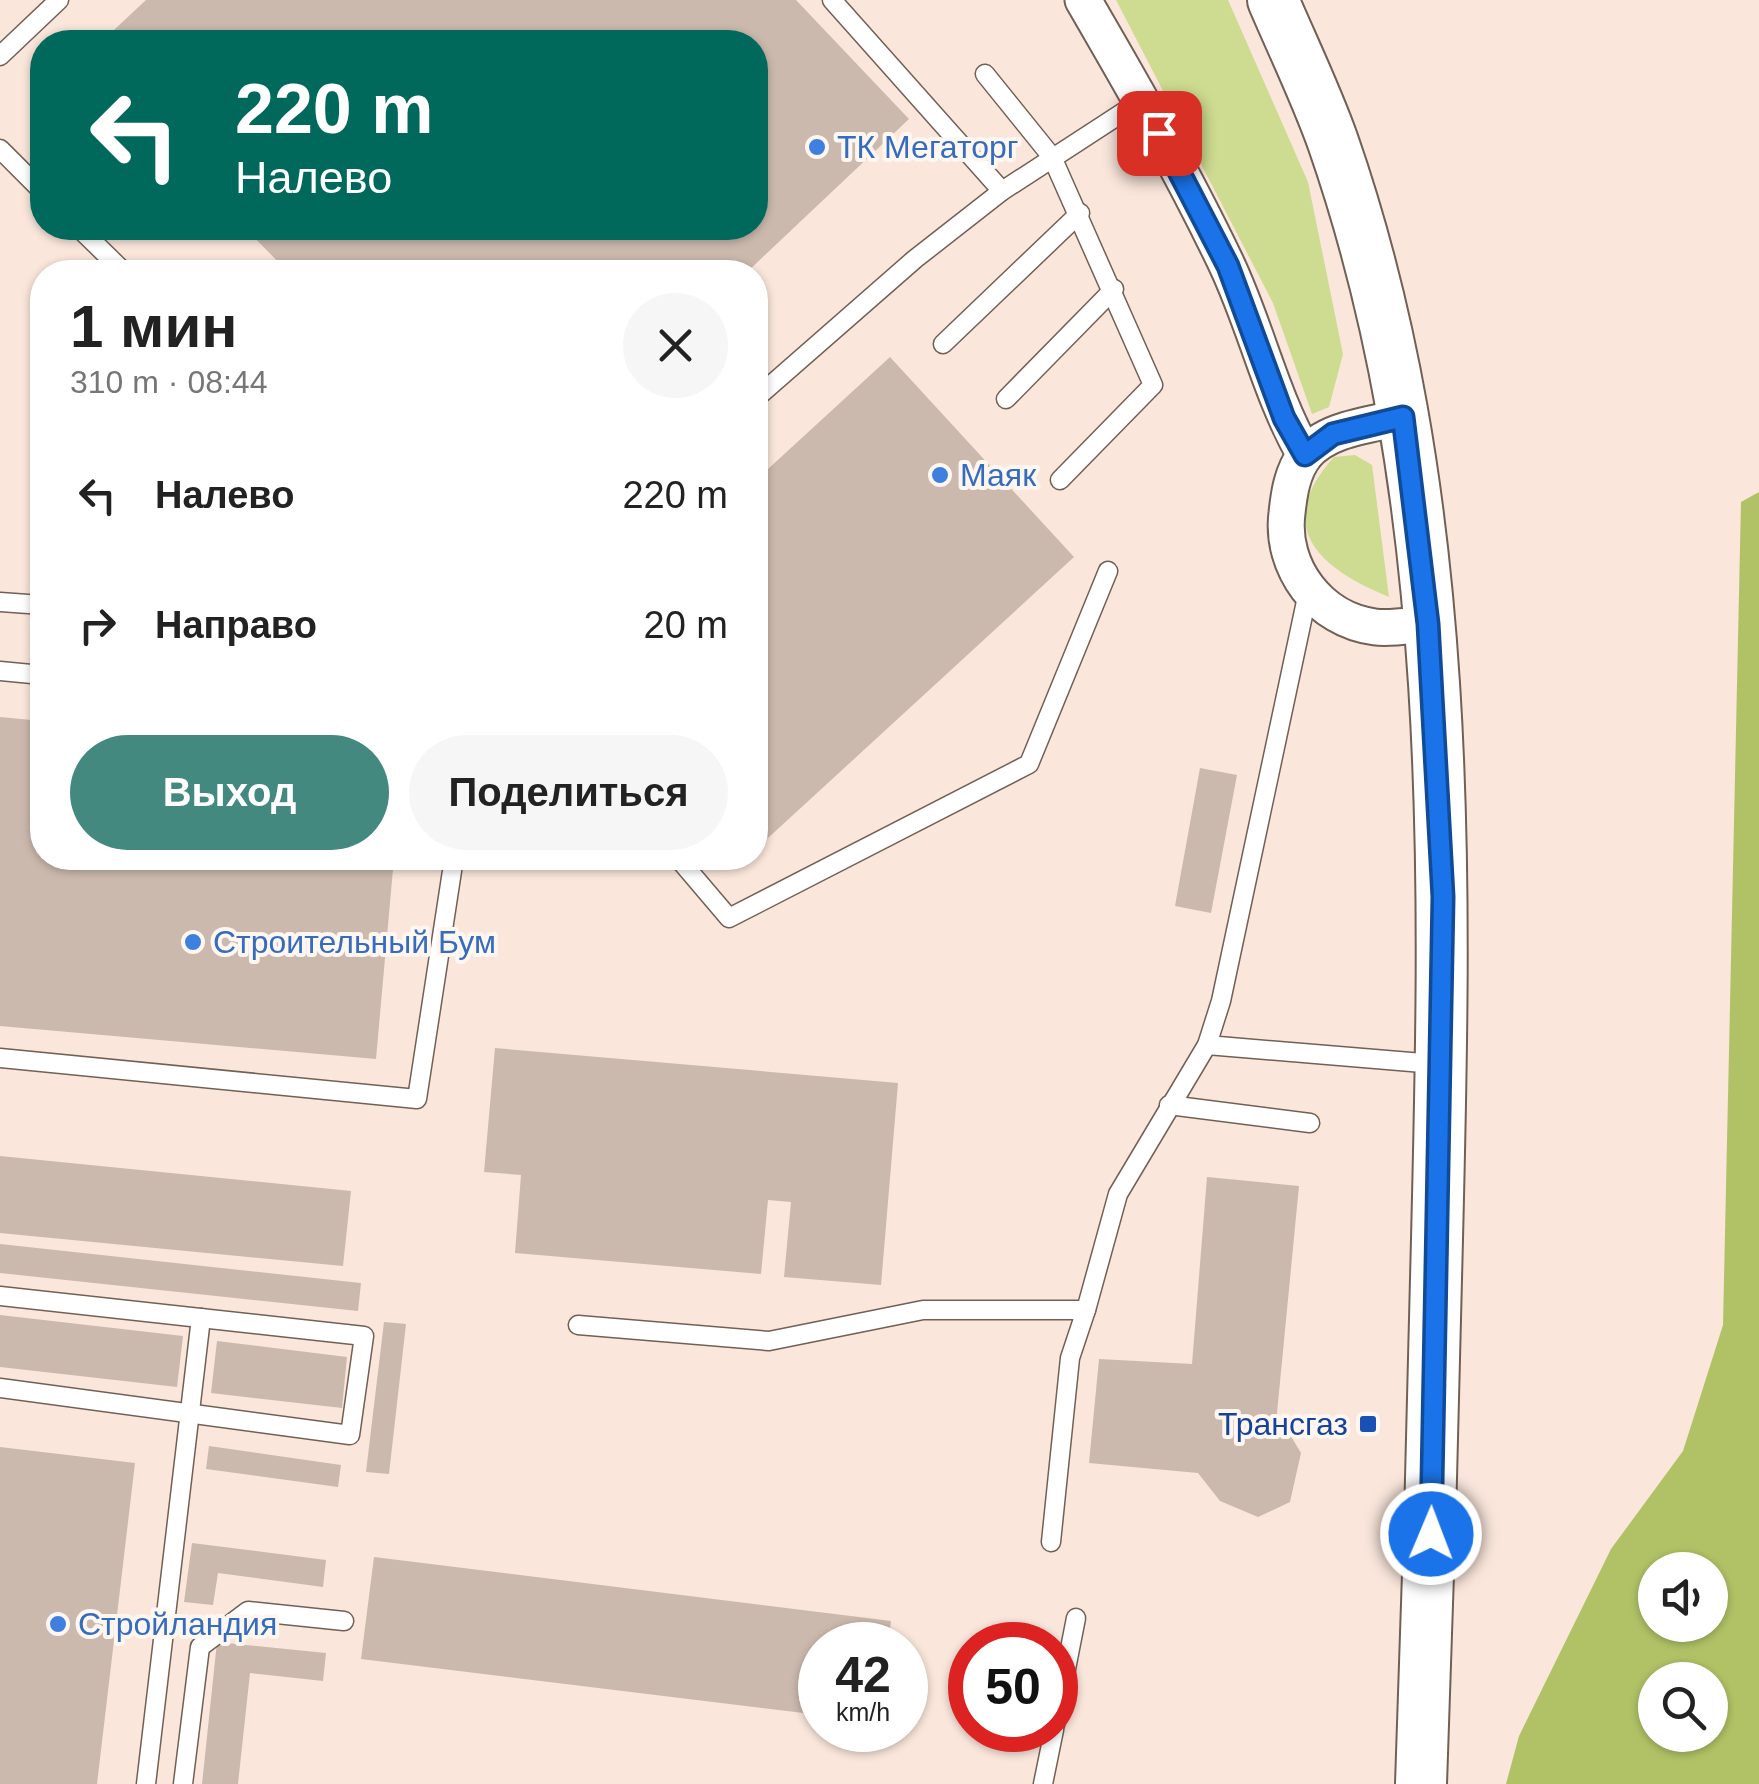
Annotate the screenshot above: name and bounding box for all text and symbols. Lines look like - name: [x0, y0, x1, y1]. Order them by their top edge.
- icon: left: [70, 70, 200, 200]
- text: 220 m: [235, 70, 433, 148]
- pin: [1117, 91, 1202, 176]
- icon: arrive: [1132, 106, 1187, 161]
- place label: ТК Мегаторг: [837, 129, 1019, 165]
- marker: ТК Мегаторг: [806, 136, 828, 158]
- text: Налево: [235, 152, 392, 203]
- text: 1 мин: [70, 293, 238, 360]
- button: close: [623, 293, 728, 398]
- text: 310 m · 08:44: [70, 364, 267, 400]
- place label: Маяк: [960, 457, 1037, 493]
- marker: Маяк: [929, 464, 951, 486]
- icon: left: [70, 468, 125, 523]
- text: Налево: [155, 474, 294, 516]
- text: 220 m: [622, 474, 728, 516]
- icon: right: [70, 598, 125, 653]
- text: Направо: [155, 604, 317, 646]
- text: 20 m: [644, 604, 728, 646]
- button: Выход: [70, 735, 389, 850]
- button: Поделиться: [409, 735, 728, 850]
- place label: Строительный Бум: [213, 924, 496, 960]
- marker: Строительный Бум: [182, 931, 204, 953]
- place label: Трансгаз: [1218, 1406, 1348, 1442]
- marker: Трансгаз: [1357, 1413, 1379, 1435]
- position arrow: [1379, 1482, 1483, 1586]
- map controls: [1638, 1552, 1728, 1752]
- button: sound: [1638, 1552, 1728, 1642]
- place label: Стройландия: [78, 1606, 277, 1642]
- marker: Стройландия: [47, 1613, 69, 1635]
- speed limit sign: 50: [948, 1622, 1078, 1752]
- text: 42: [835, 1647, 891, 1703]
- button: search: [1638, 1662, 1728, 1752]
- text: km/h: [836, 1698, 890, 1726]

